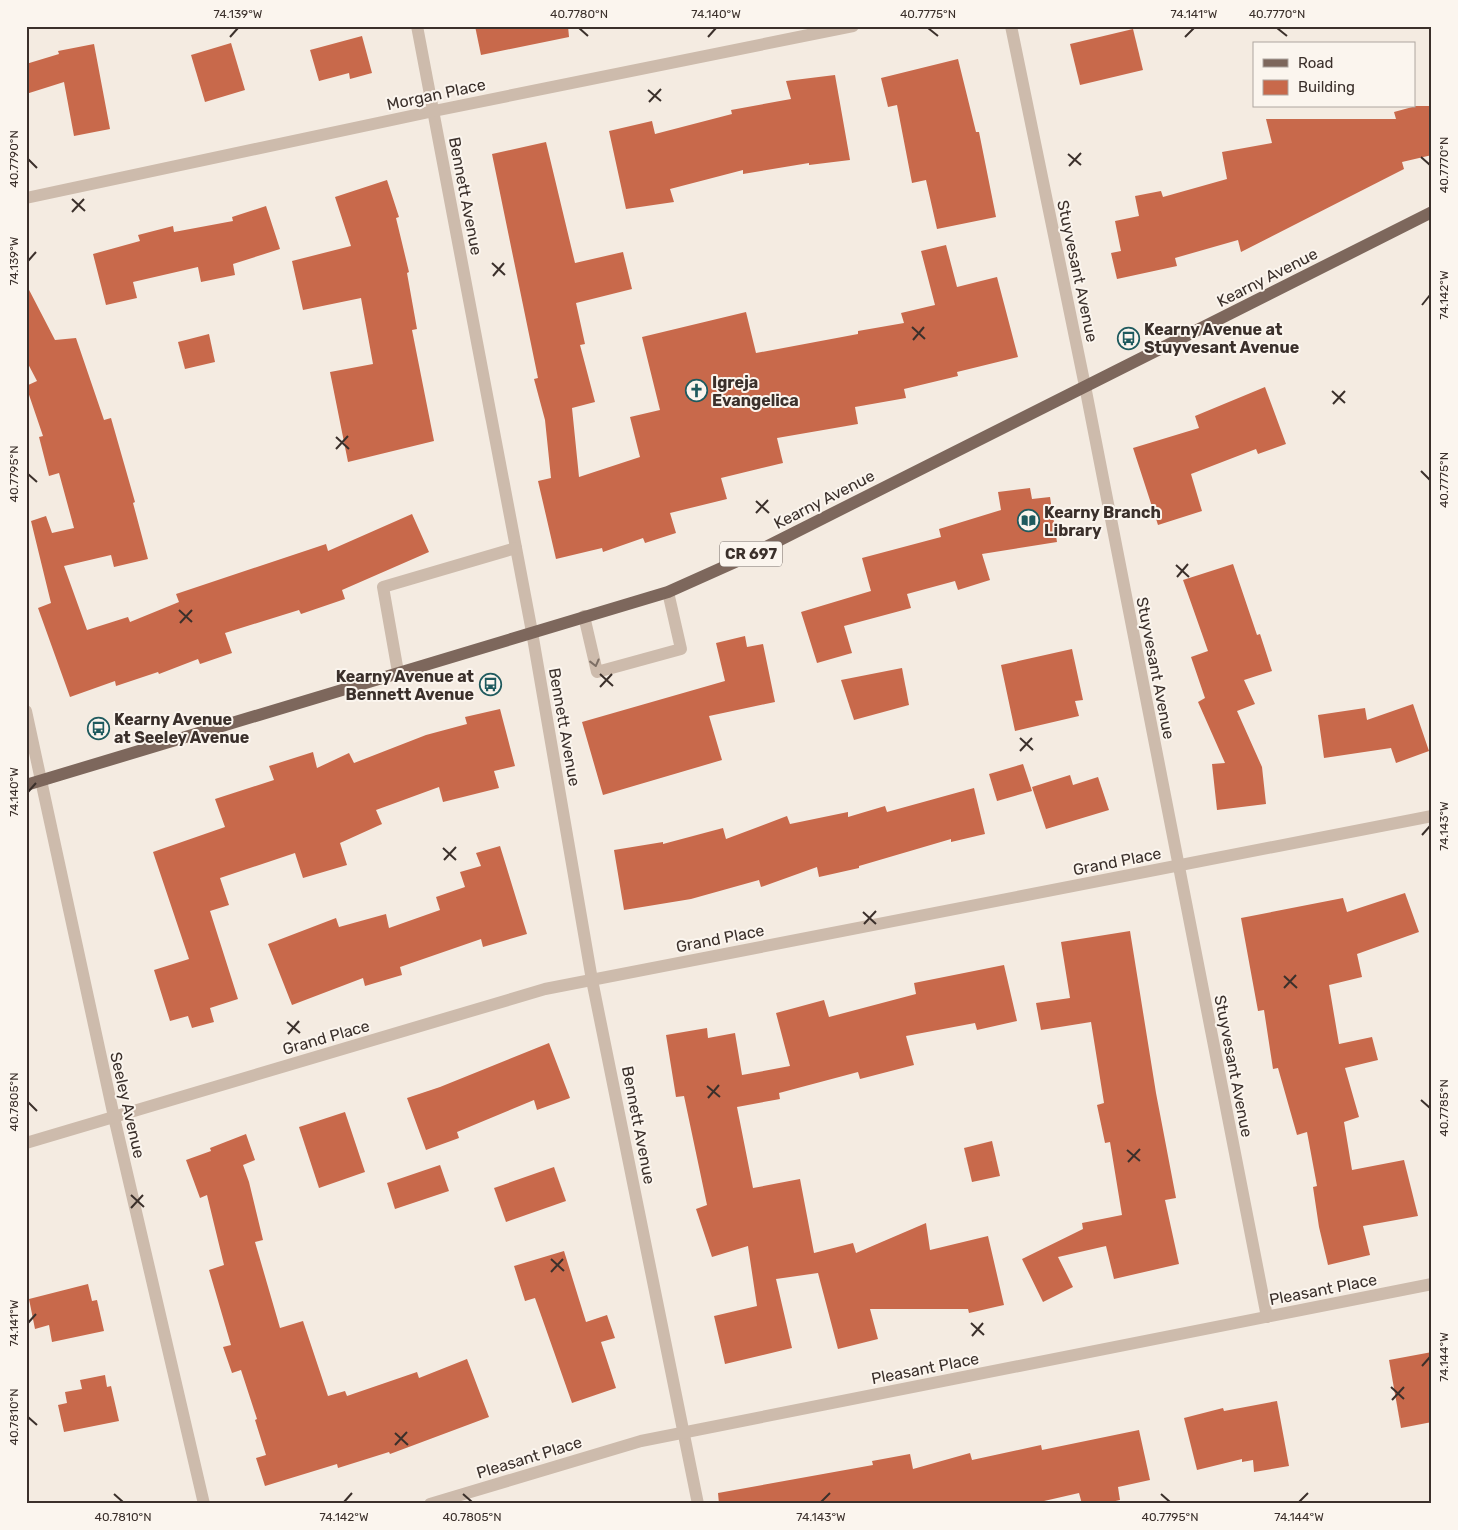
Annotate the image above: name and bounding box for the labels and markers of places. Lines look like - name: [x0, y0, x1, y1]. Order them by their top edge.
- place label: Kearny Avenue at Stuyvesant Avenue: [1144, 320, 1299, 357]
- bus stop icon: Kearny Avenue at Stuyvesant Avenue: [1116, 326, 1140, 350]
- place label: Igreja Evangelica: [712, 373, 799, 410]
- church icon: Igreja Evangelica: [684, 379, 708, 403]
- place label: Kearny Branch Library: [1044, 503, 1161, 540]
- library icon: Kearny Branch Library: [1016, 509, 1040, 533]
- place label: Kearny Avenue at Bennett Avenue: [336, 667, 475, 704]
- bus stop icon: Kearny Avenue at Bennett Avenue: [478, 673, 502, 697]
- place label: Kearny Avenue at Seeley Avenue: [114, 710, 249, 747]
- bus stop icon: Kearny Avenue at Seeley Avenue: [86, 716, 110, 740]

